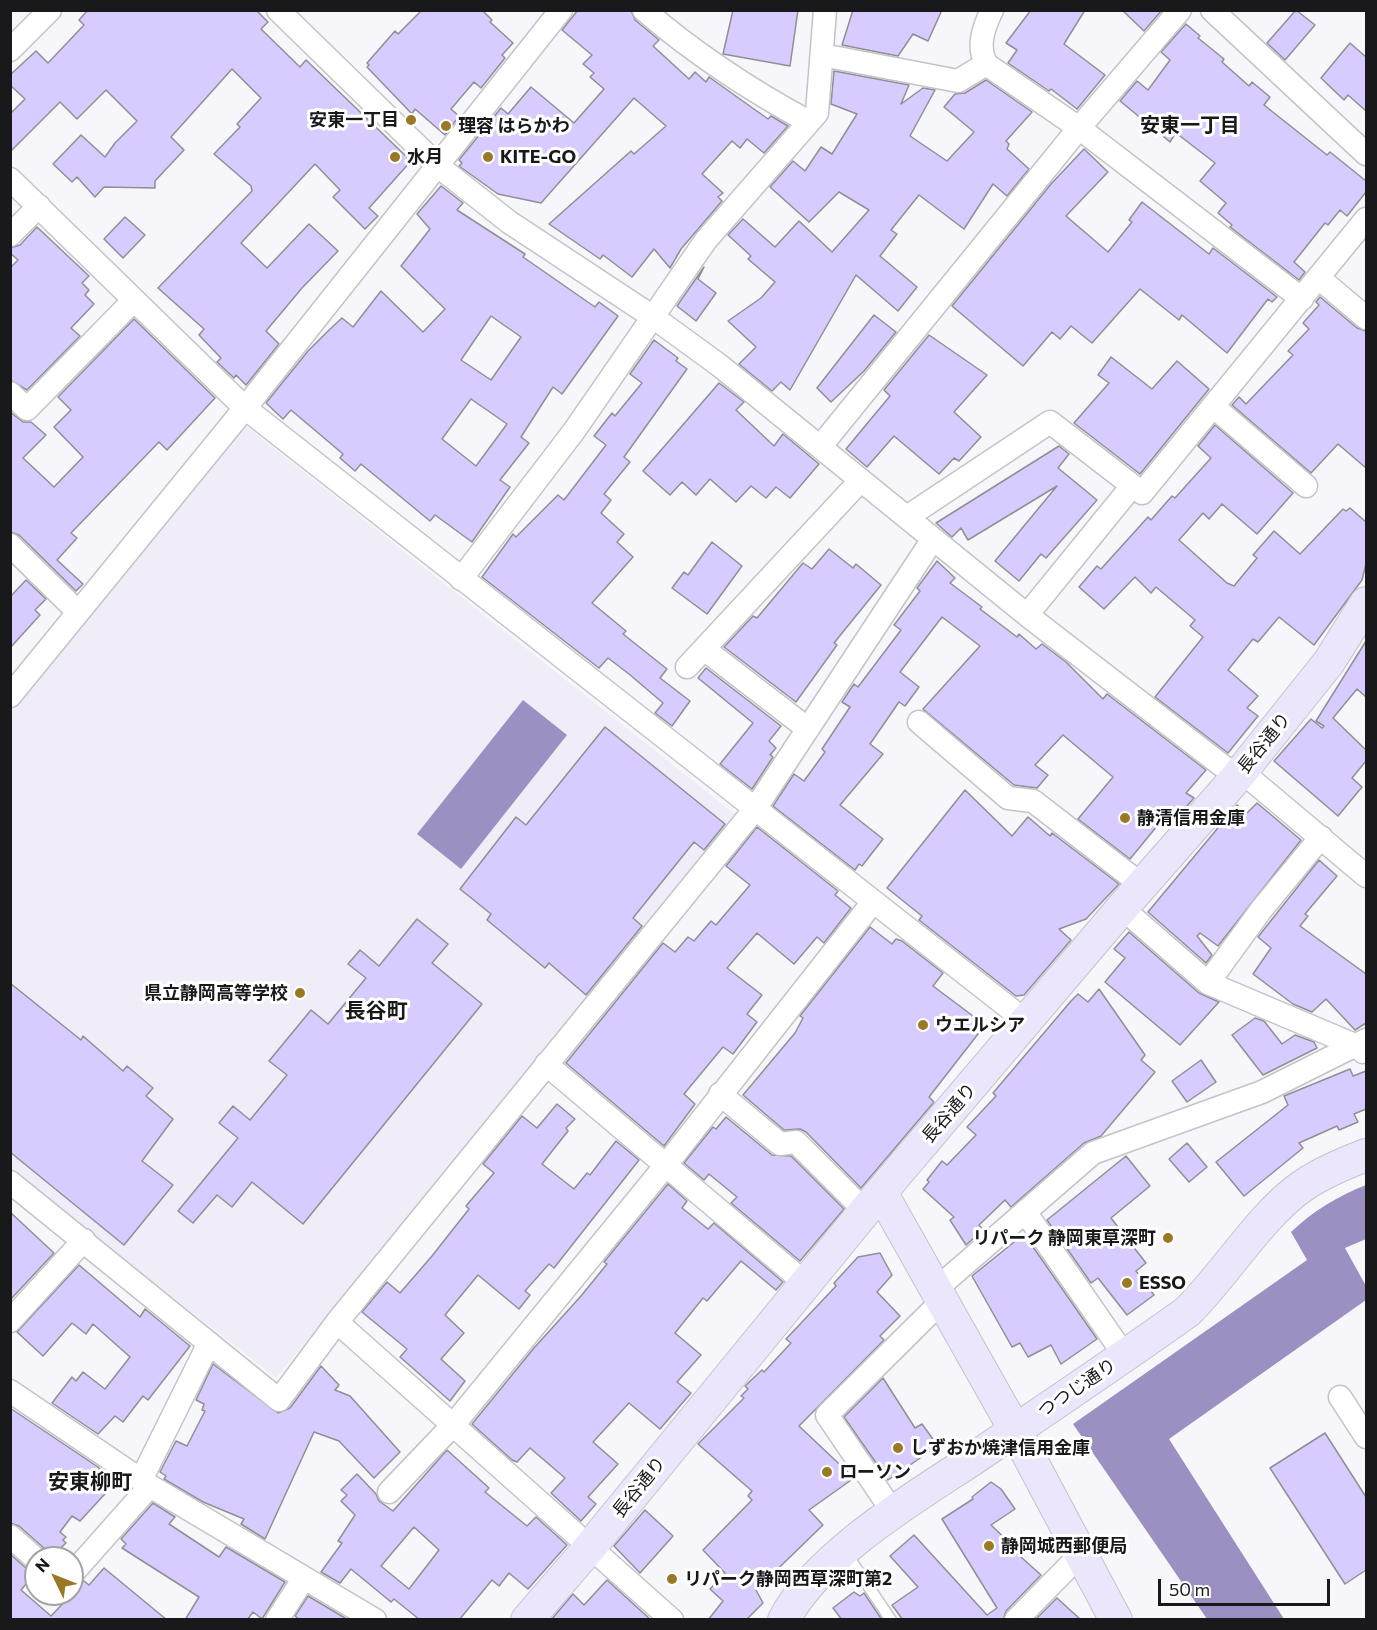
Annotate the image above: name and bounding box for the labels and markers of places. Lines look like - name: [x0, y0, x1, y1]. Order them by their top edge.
- place label: 安東一丁目: [309, 109, 399, 131]
- marker: 安東一丁目: [404, 113, 418, 127]
- place label: 理容 はらかわ: [458, 115, 569, 137]
- marker: 理容 はらかわ: [439, 119, 453, 133]
- place label: 水月: [407, 146, 443, 168]
- place label: KITE-GO: [500, 146, 576, 168]
- marker: 水月: [388, 150, 402, 164]
- marker: KITE-GO: [481, 150, 495, 164]
- place label: 静清信用金庫: [1137, 807, 1245, 829]
- marker: 静清信用金庫: [1118, 811, 1132, 825]
- place label: 県立静岡高等学校: [144, 982, 288, 1004]
- marker: 県立静岡高等学校: [293, 986, 307, 1000]
- place label: ウエルシア: [935, 1014, 1025, 1036]
- marker: ウエルシア: [916, 1018, 930, 1032]
- place label: リパーク 静岡東草深町: [973, 1227, 1156, 1249]
- marker: リパーク 静岡東草深町: [1161, 1231, 1175, 1245]
- place label: ESSO: [1139, 1272, 1186, 1294]
- marker: ESSO: [1120, 1276, 1134, 1290]
- place label: しずおか焼津信用金庫: [910, 1437, 1090, 1459]
- marker: しずおか焼津信用金庫: [891, 1441, 905, 1455]
- place label: ローソン: [839, 1461, 911, 1483]
- marker: ローソン: [820, 1465, 834, 1479]
- place label: 静岡城西郵便局: [1001, 1535, 1127, 1557]
- marker: 静岡城西郵便局: [982, 1539, 996, 1553]
- place label: リパーク静岡西草深町第2: [684, 1568, 892, 1590]
- marker: リパーク静岡西草深町第2: [665, 1572, 679, 1586]

